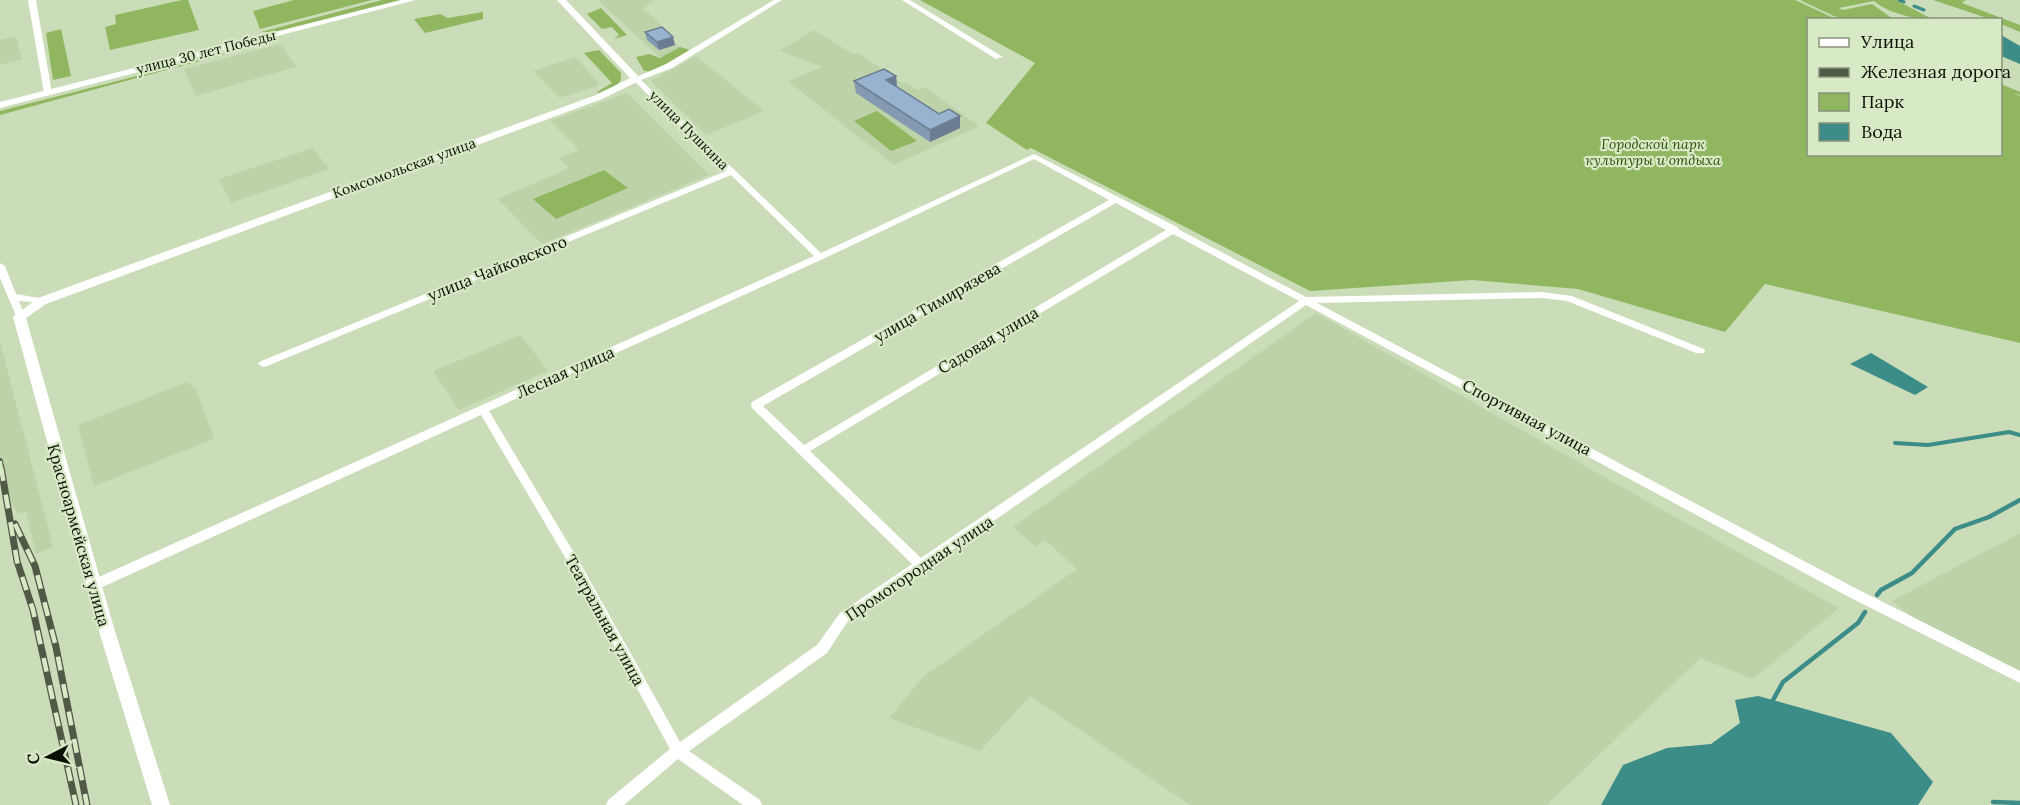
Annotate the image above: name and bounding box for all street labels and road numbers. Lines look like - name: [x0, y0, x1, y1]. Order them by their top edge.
- street label: улица 30 лет Победы: [134, 26, 278, 78]
- street label: улица Пушкина: [645, 86, 733, 174]
- street label: Комсомольская улица: [330, 134, 478, 202]
- street label: улица Чайковского: [424, 231, 570, 305]
- street label: улица Тимирязева: [870, 258, 1004, 346]
- street label: Садовая улица: [934, 302, 1042, 378]
- street label: Лесная улица: [513, 341, 617, 403]
- street label: Спортивная улица: [1459, 375, 1595, 459]
- street label: Красноармейская улица: [43, 441, 115, 629]
- street label: Промогородная улица: [841, 511, 997, 625]
- street label: Театральная улица: [561, 551, 649, 689]

